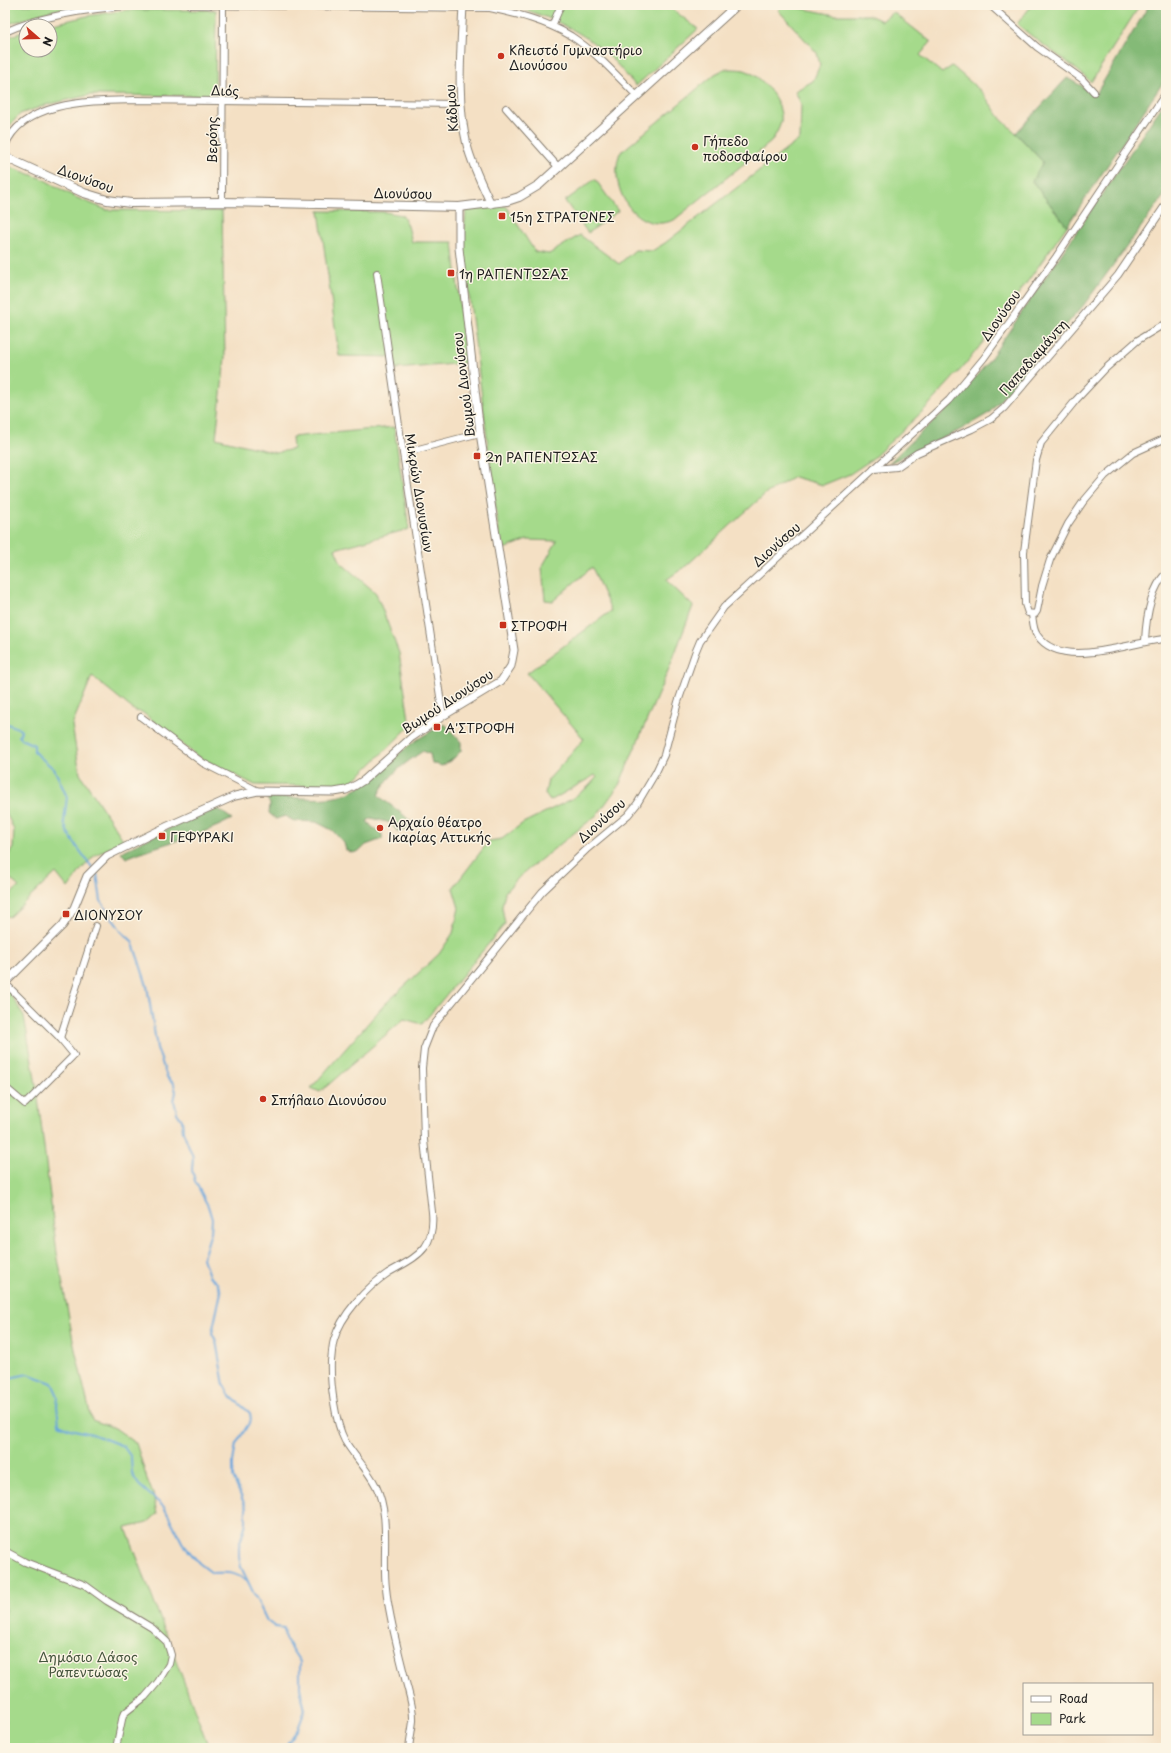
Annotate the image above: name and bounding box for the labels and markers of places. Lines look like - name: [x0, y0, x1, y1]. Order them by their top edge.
- place label: Κλειστό Γυμναστήριο Διονύσου: [509, 40, 642, 74]
- marker: Κλειστό Γυμναστήριο Διονύσου: [496, 51, 506, 61]
- place label: Γήπεδο ποδοσφαίρου: [703, 131, 787, 165]
- marker: Γήπεδο ποδοσφαίρου: [690, 142, 700, 152]
- place label: 15η ΣΤΡΑΤΩΝΕΣ: [510, 207, 615, 226]
- marker: 15η ΣΤΡΑΤΩΝΕΣ: [497, 211, 507, 221]
- place label: 1η ΡΑΠΕΝΤΩΣΑΣ: [459, 264, 569, 283]
- marker: 1η ΡΑΠΕΝΤΩΣΑΣ: [446, 268, 456, 278]
- place label: 2η ΡΑΠΕΝΤΩΣΑΣ: [485, 447, 598, 466]
- marker: 2η ΡΑΠΕΝΤΩΣΑΣ: [472, 451, 482, 461]
- place label: ΣΤΡΟΦΗ: [511, 616, 567, 635]
- marker: ΣΤΡΟΦΗ: [498, 620, 508, 630]
- place label: Α'ΣΤΡΟΦΗ: [445, 718, 515, 737]
- marker: Α'ΣΤΡΟΦΗ: [432, 722, 442, 732]
- place label: Αρχαίο θέατρο Ικαρίας Αττικής: [388, 812, 491, 846]
- marker: Αρχαίο θέατρο Ικαρίας Αττικής: [375, 823, 385, 833]
- place label: ΓΕΦΥΡΑΚΙ: [170, 827, 234, 846]
- marker: ΓΕΦΥΡΑΚΙ: [157, 831, 167, 841]
- place label: ΔΙΟΝΥΣΟΥ: [74, 905, 143, 924]
- marker: ΔΙΟΝΥΣΟΥ: [61, 909, 71, 919]
- place label: Σπήλαιο Διονύσου: [271, 1090, 387, 1109]
- marker: Σπήλαιο Διονύσου: [258, 1094, 268, 1104]

